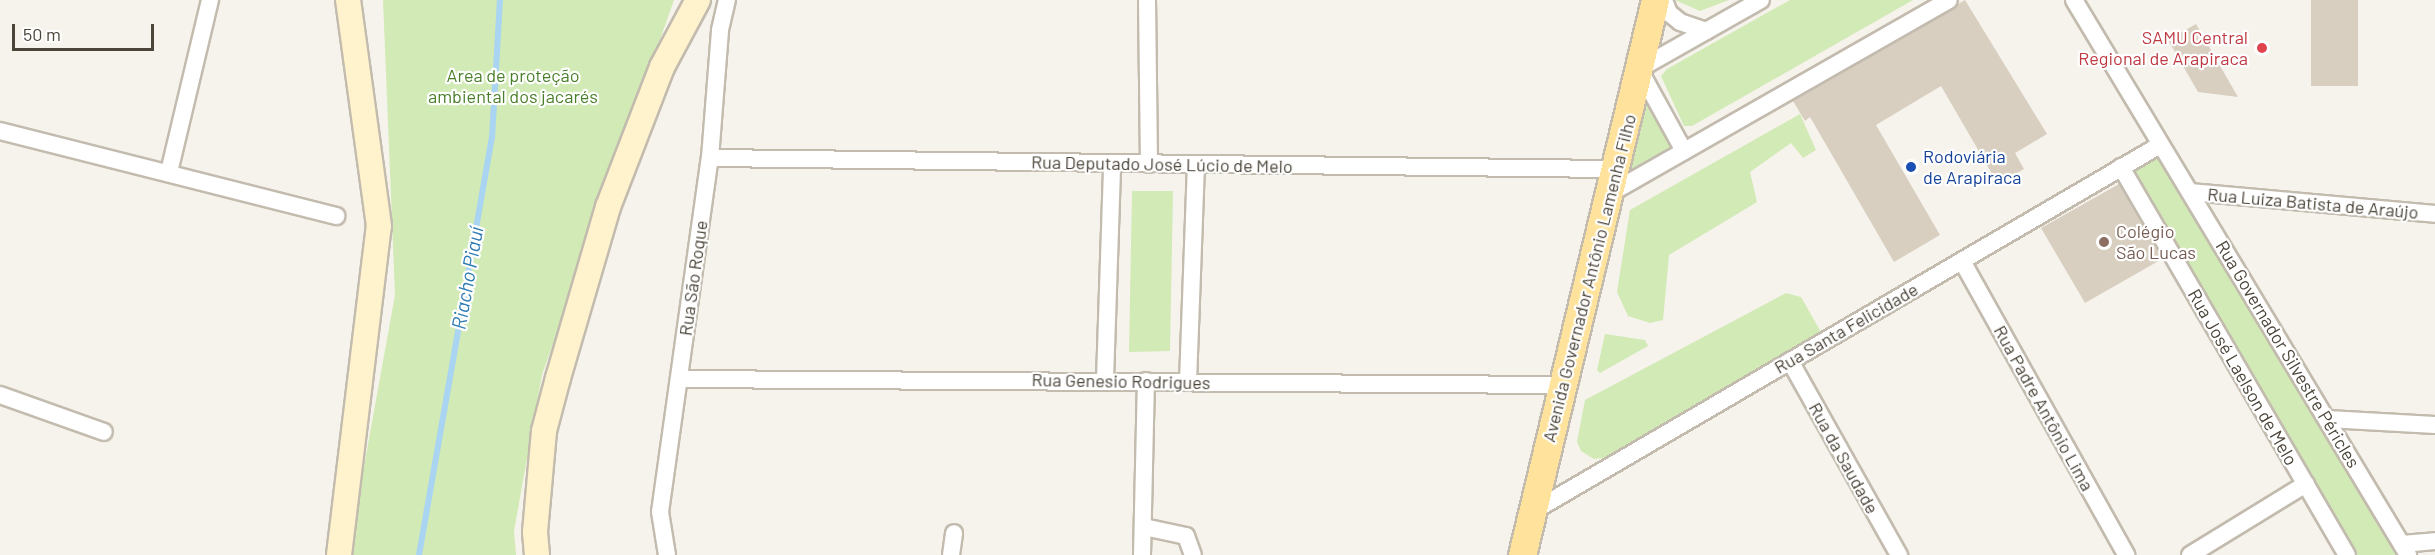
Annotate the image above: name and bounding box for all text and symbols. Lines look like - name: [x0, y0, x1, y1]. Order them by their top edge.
- scale bar: [15, 12, 158, 50]
- text: 50 m: [23, 23, 61, 45]
- place label: SAMU Central Regional de Arapiraca: [2078, 27, 2248, 70]
- marker: SAMU Central Regional de Arapiraca: [2253, 39, 2271, 57]
- park label: Area de proteção ambiental dos jacarés: [428, 65, 598, 107]
- street label: Avenida Governador Antônio Lamenha Filho: [1538, 112, 1640, 444]
- place label: Rodoviária de Arapiraca: [1923, 146, 2021, 188]
- street label: Rua Deputado José Lúcio de Melo: [1031, 151, 1293, 177]
- marker: Rodoviária de Arapiraca: [1904, 160, 1918, 174]
- street label: Rua Luiza Batista de Araújo: [2207, 183, 2419, 223]
- street label: Rua São Roque: [674, 219, 712, 337]
- place label: Colégio São Lucas: [2116, 221, 2196, 264]
- water label: Riacho Piauí: [446, 225, 488, 331]
- marker: Colégio São Lucas: [2097, 235, 2111, 249]
- street label: Rua Governador Silvestre Péricles: [2211, 236, 2365, 472]
- street label: Rua Santa Felicidade: [1770, 278, 1922, 378]
- street label: Rua José Laelson de Melo: [2184, 285, 2302, 469]
- street label: Rua Padre Antônio Lima: [1989, 321, 2099, 495]
- street label: Rua Genesio Rodrigues: [1031, 369, 1211, 393]
- street label: Rua da Saudade: [1805, 399, 1883, 517]

